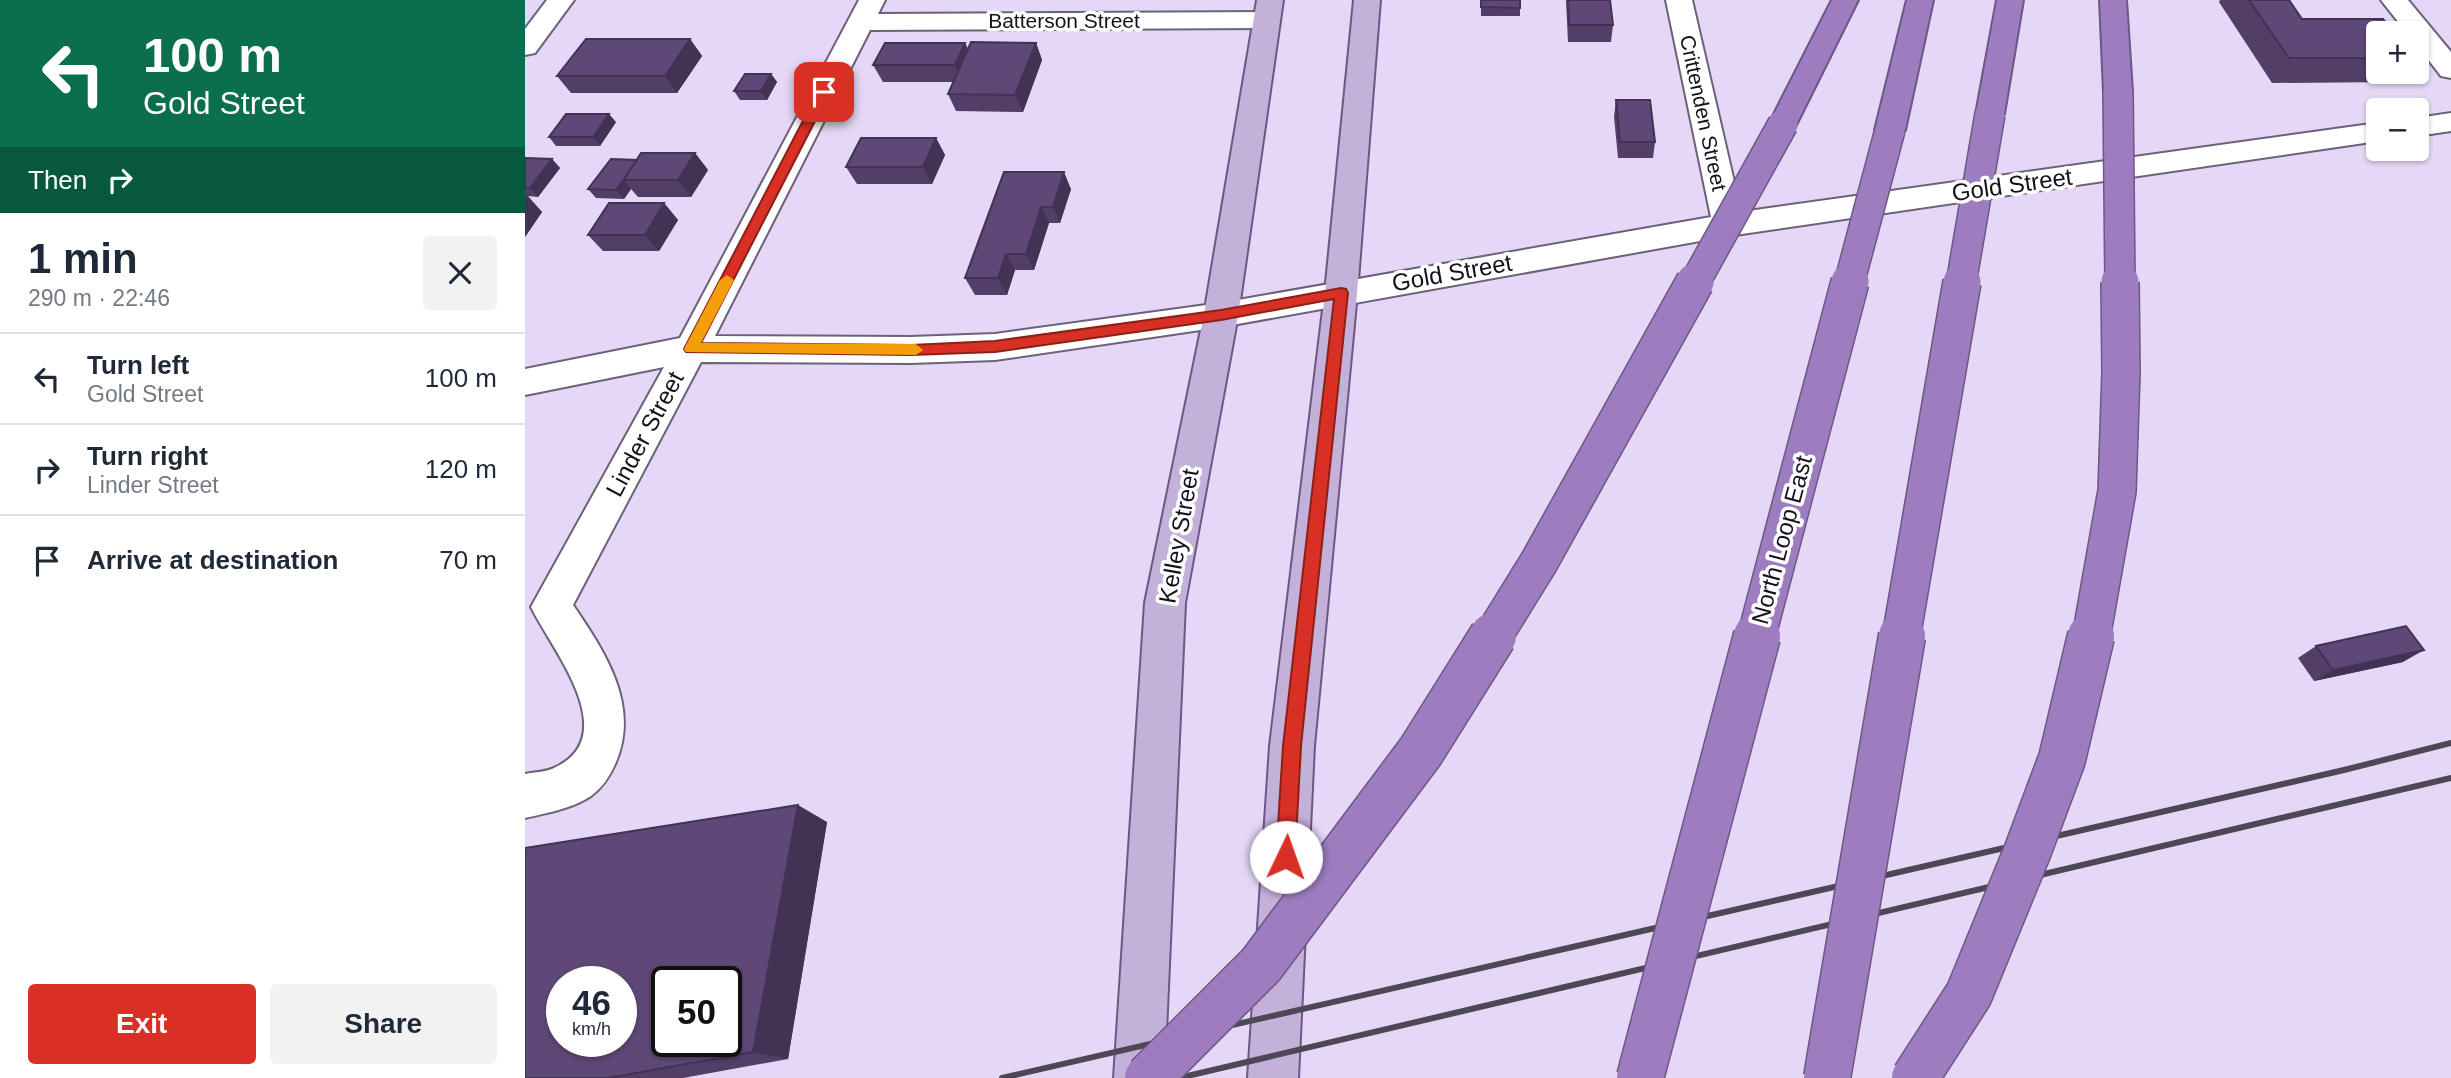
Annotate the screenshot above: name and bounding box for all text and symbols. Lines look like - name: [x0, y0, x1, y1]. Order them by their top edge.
- street label: Batterson Street: [988, 9, 1140, 32]
- map controls: [2366, 21, 2429, 161]
- button: +: [2366, 21, 2429, 84]
- icon: left: [28, 28, 119, 119]
- text: 100 m: [143, 28, 282, 82]
- street label: Crittenden Street: [1676, 33, 1731, 193]
- pin: [794, 62, 854, 122]
- icon: arrive: [805, 73, 843, 111]
- text: Gold Street: [143, 85, 305, 121]
- button: −: [2366, 98, 2429, 161]
- icon: right: [101, 161, 139, 199]
- street label: Gold Street: [1950, 163, 2074, 206]
- text: Then: [28, 165, 87, 195]
- text: 1 min: [28, 235, 138, 282]
- button: close: [423, 236, 497, 310]
- street label: Gold Street: [1390, 249, 1514, 296]
- text: 290 m · 22:46: [28, 285, 170, 311]
- text: Turn left: [87, 350, 189, 380]
- icon: left: [28, 360, 66, 398]
- text: 100 m: [425, 363, 497, 393]
- street label: Linder Street: [600, 366, 689, 501]
- text: Gold Street: [87, 381, 203, 407]
- text: Turn right: [87, 441, 208, 471]
- icon: right: [28, 451, 66, 489]
- street label: North Loop East: [1746, 452, 1817, 627]
- text: 120 m: [425, 454, 497, 484]
- street label: Kelley Street: [1153, 466, 1204, 605]
- text: Linder Street: [87, 472, 219, 498]
- icon: arrive: [28, 542, 66, 580]
- text: Arrive at destination: [87, 545, 338, 575]
- text: 70 m: [439, 545, 497, 575]
- position arrow: [1249, 820, 1323, 894]
- speed limit sign: 50: [651, 966, 742, 1057]
- text: 46: [572, 983, 611, 1022]
- button: Exit: [28, 984, 256, 1064]
- button: Share: [270, 984, 497, 1064]
- text: km/h: [572, 1019, 611, 1039]

